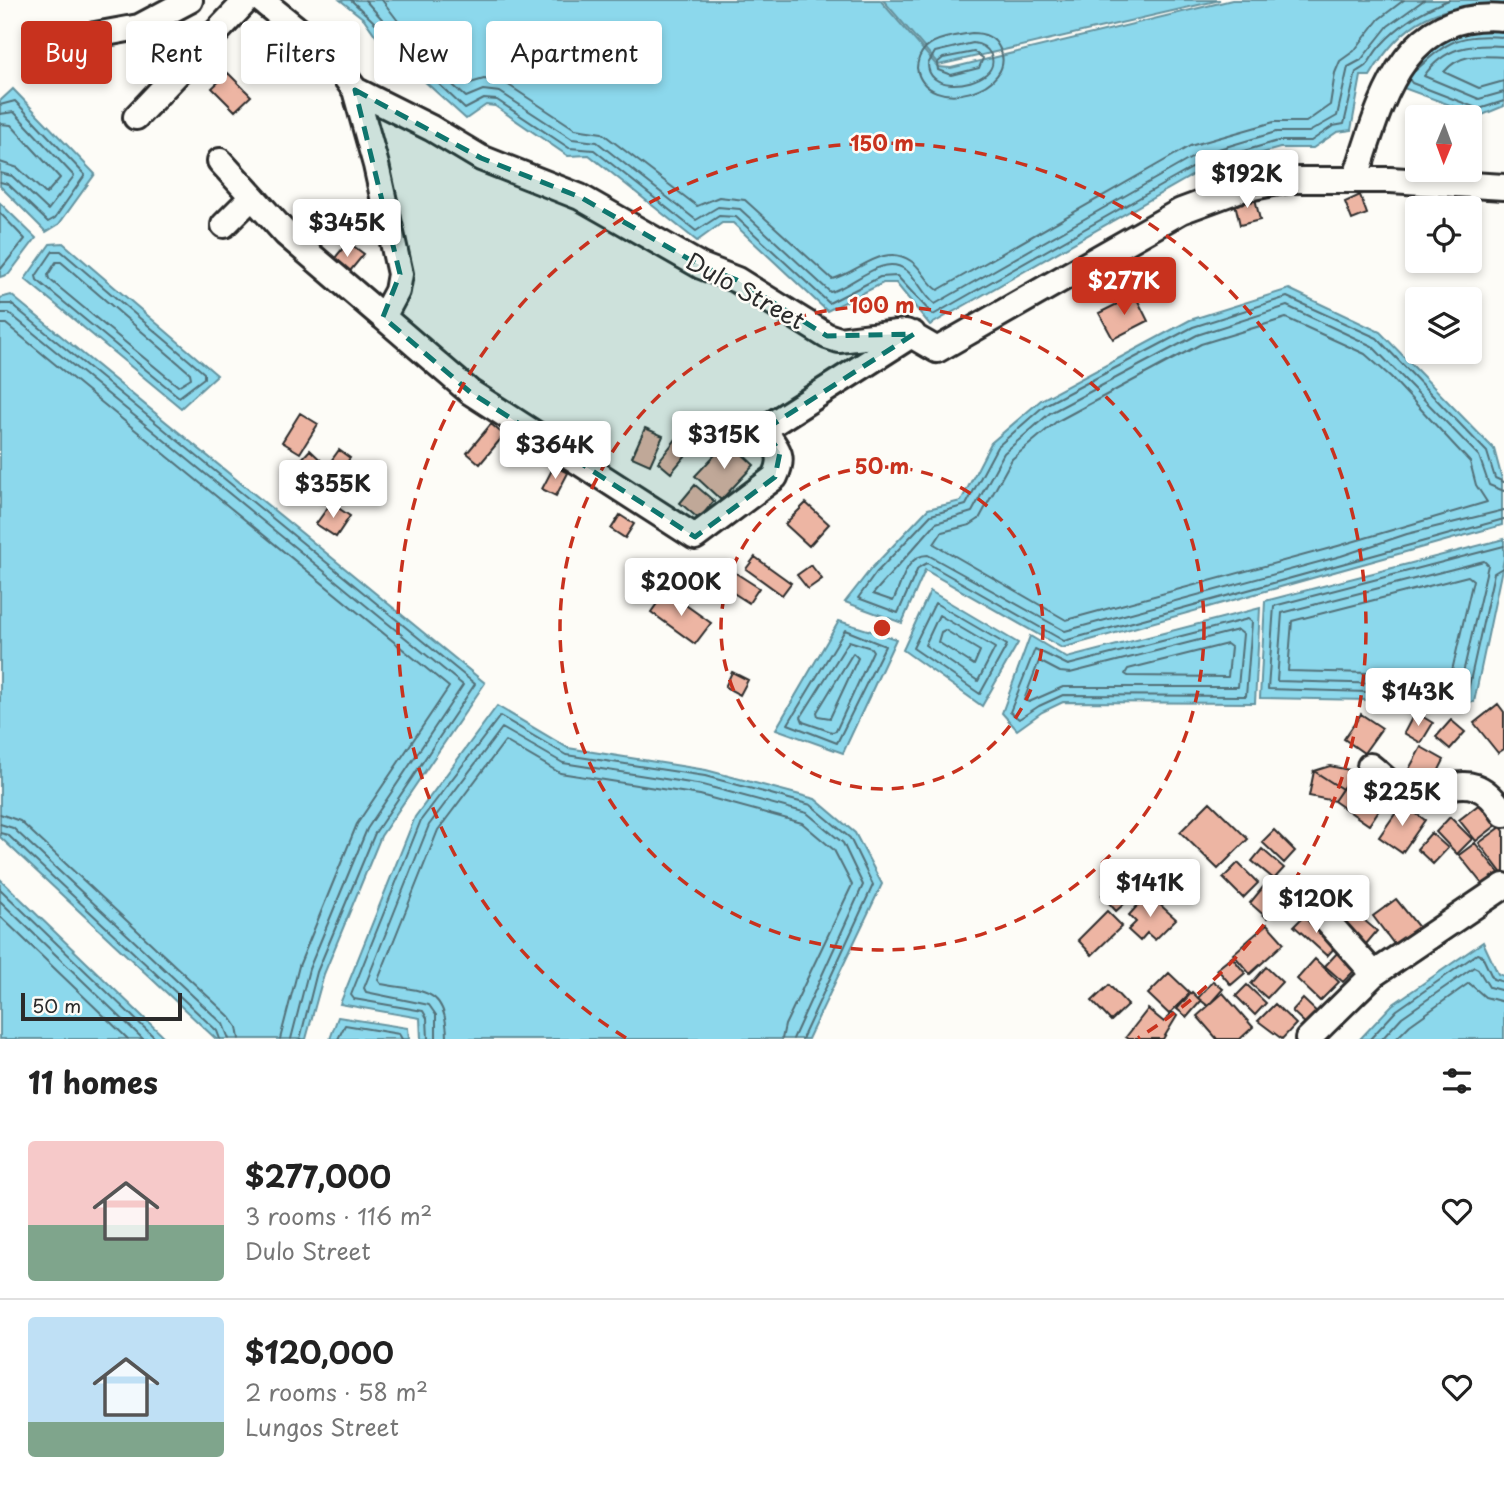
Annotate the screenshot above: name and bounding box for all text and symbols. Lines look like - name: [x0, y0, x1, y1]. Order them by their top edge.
- chip: Buy: [21, 21, 112, 84]
- chip: Rent: [126, 21, 227, 84]
- chip: Filters: [241, 21, 360, 84]
- chip: New: [374, 21, 472, 84]
- chip: Apartment: [486, 21, 662, 84]
- north arrow: [1405, 105, 1482, 182]
- map controls: [1405, 105, 1482, 364]
- text: 150 m: [850, 126, 914, 158]
- pin: $192K: [1198, 150, 1296, 210]
- text: $192K: [1211, 155, 1283, 190]
- button: locate: [1405, 196, 1482, 273]
- pin: $345K: [298, 200, 396, 259]
- text: $345K: [309, 204, 385, 239]
- street label: Dulo Street: [680, 242, 812, 338]
- pin: $277K: [1075, 258, 1173, 317]
- text: $277K: [1088, 262, 1160, 297]
- button: layers: [1405, 287, 1482, 364]
- text: 100 m: [849, 288, 915, 320]
- pin: $315K: [675, 412, 773, 471]
- text: $315K: [688, 416, 760, 451]
- pin: $364K: [506, 421, 604, 481]
- text: $364K: [516, 426, 594, 461]
- text: 50 m: [855, 449, 909, 481]
- pin: $355K: [284, 461, 382, 520]
- text: $355K: [295, 465, 371, 500]
- pin: $200K: [632, 558, 730, 618]
- text: $200K: [641, 563, 721, 598]
- centre of rings: [870, 616, 894, 640]
- pin: $143K: [1369, 668, 1467, 728]
- text: $143K: [1382, 673, 1454, 708]
- pin: $225K: [1353, 768, 1451, 828]
- text: $225K: [1363, 773, 1441, 808]
- pin: $141K: [1101, 860, 1199, 919]
- text: $141K: [1116, 864, 1184, 899]
- pin: $120K: [1267, 876, 1365, 935]
- text: $120K: [1278, 880, 1354, 915]
- scale bar: [21, 990, 182, 1022]
- text: 50 m: [32, 991, 81, 1019]
- text: 11 homes: [28, 1059, 158, 1104]
- icon: filters: [1438, 1062, 1476, 1100]
- text: $277,000: [245, 1153, 391, 1198]
- icon: home: [84, 1169, 168, 1253]
- icon: heart: [1438, 1192, 1476, 1230]
- text: 3 rooms · 116 m²: [245, 1198, 432, 1233]
- text: Dulo Street: [245, 1233, 371, 1268]
- text: $120,000: [245, 1329, 394, 1374]
- icon: home: [84, 1345, 168, 1429]
- icon: heart: [1438, 1368, 1476, 1406]
- text: 2 rooms · 58 m²: [245, 1374, 428, 1409]
- text: Lungos Street: [245, 1409, 399, 1444]

